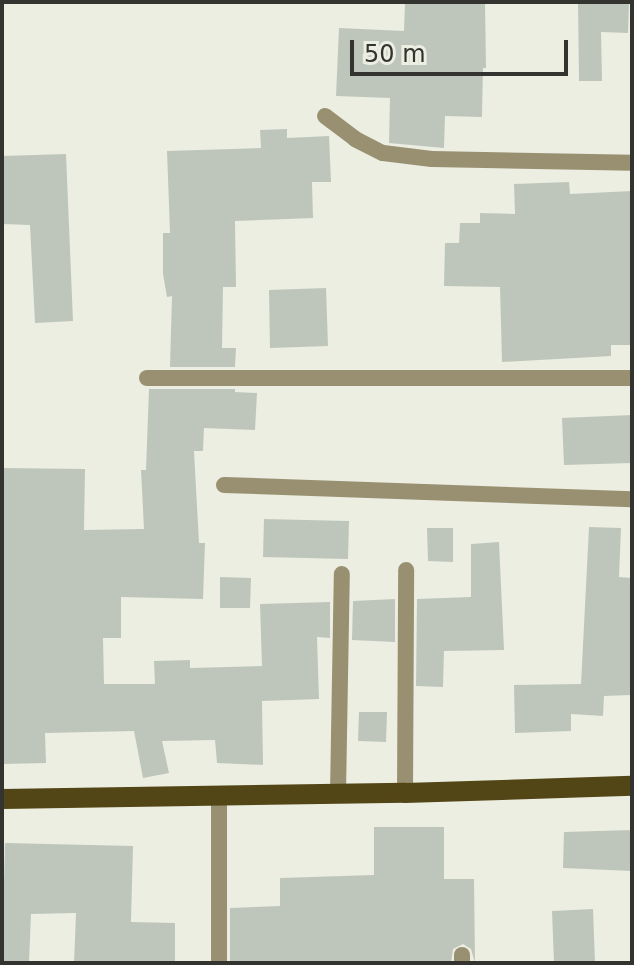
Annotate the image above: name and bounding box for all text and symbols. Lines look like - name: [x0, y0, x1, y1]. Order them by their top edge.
- scale bar: [354, 24, 572, 74]
- text: 50 m: [364, 40, 426, 68]

